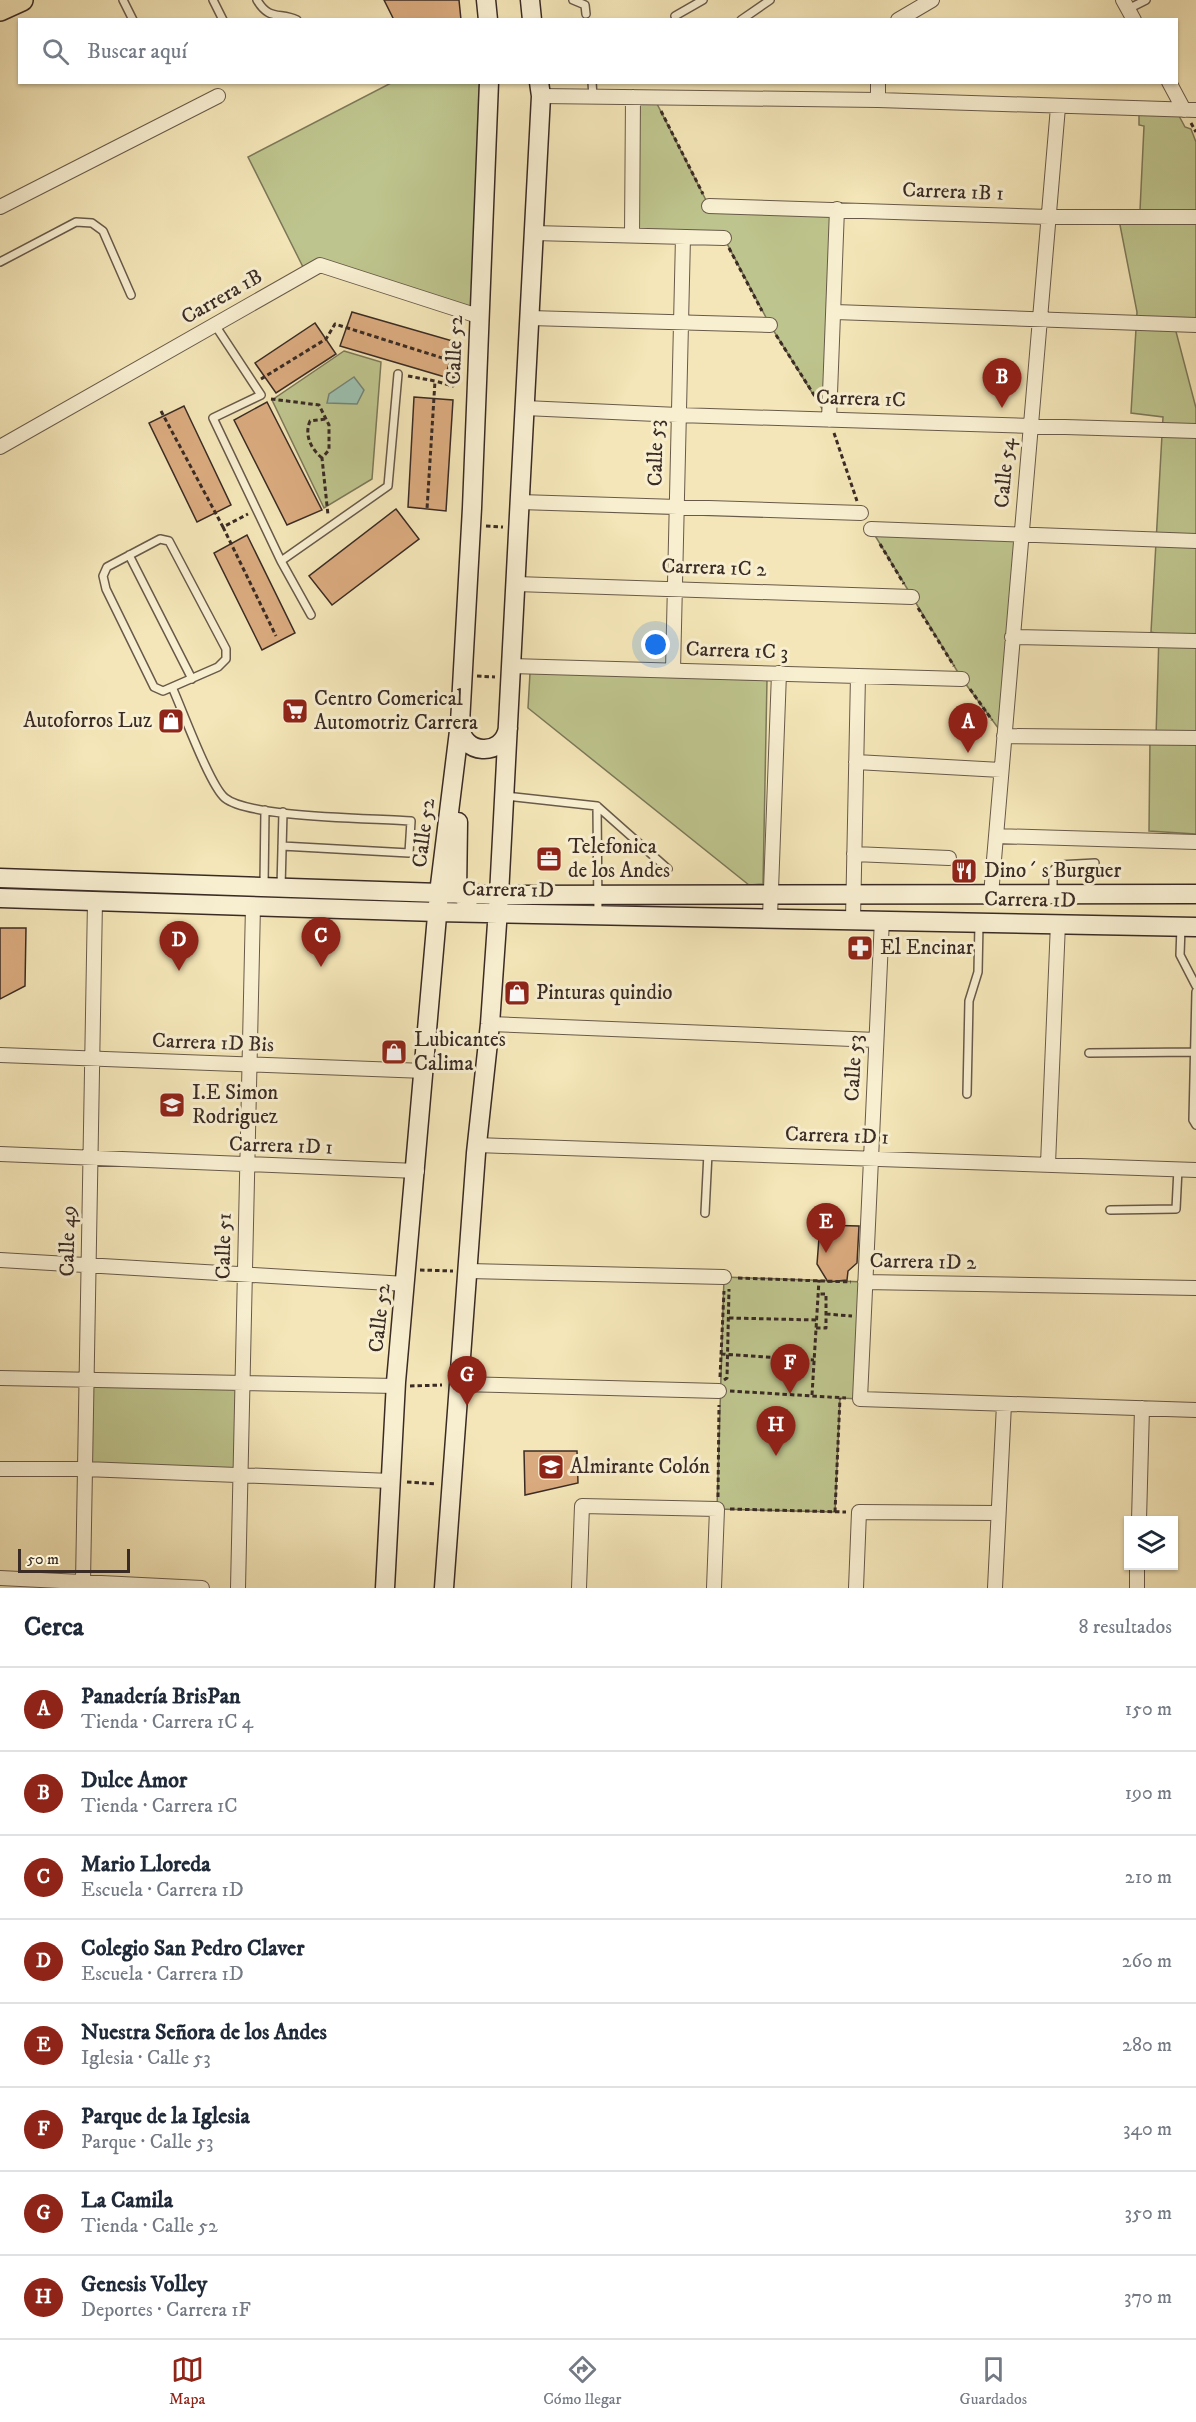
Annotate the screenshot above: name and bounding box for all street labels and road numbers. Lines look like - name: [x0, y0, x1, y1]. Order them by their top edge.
- street label: Carrera 1B 1: [902, 177, 1004, 207]
- street label: Carrera 1B: [177, 263, 267, 331]
- street label: Calle 52: [441, 314, 469, 385]
- street label: Carrera 1C: [816, 384, 906, 414]
- street label: Calle 53: [642, 419, 670, 487]
- street label: Calle 54: [989, 436, 1021, 509]
- street label: Carrera 1C 2: [661, 553, 768, 583]
- street label: Carrera 1C 3: [685, 636, 789, 666]
- street label: Calle 52: [407, 796, 441, 869]
- street label: Carrera 1D: [462, 876, 554, 904]
- street label: Carrera 1D: [984, 886, 1076, 914]
- street label: Carrera 1D Bis: [152, 1028, 274, 1058]
- street label: Calle 53: [839, 1034, 869, 1102]
- street label: Carrera 1D 1: [785, 1121, 889, 1151]
- street label: Carrera 1D 1: [229, 1131, 333, 1161]
- street label: Calle 49: [54, 1205, 82, 1277]
- street label: Calle 51: [210, 1212, 238, 1280]
- street label: Carrera 1D 2: [869, 1248, 977, 1276]
- street label: Calle 52: [363, 1281, 397, 1354]

